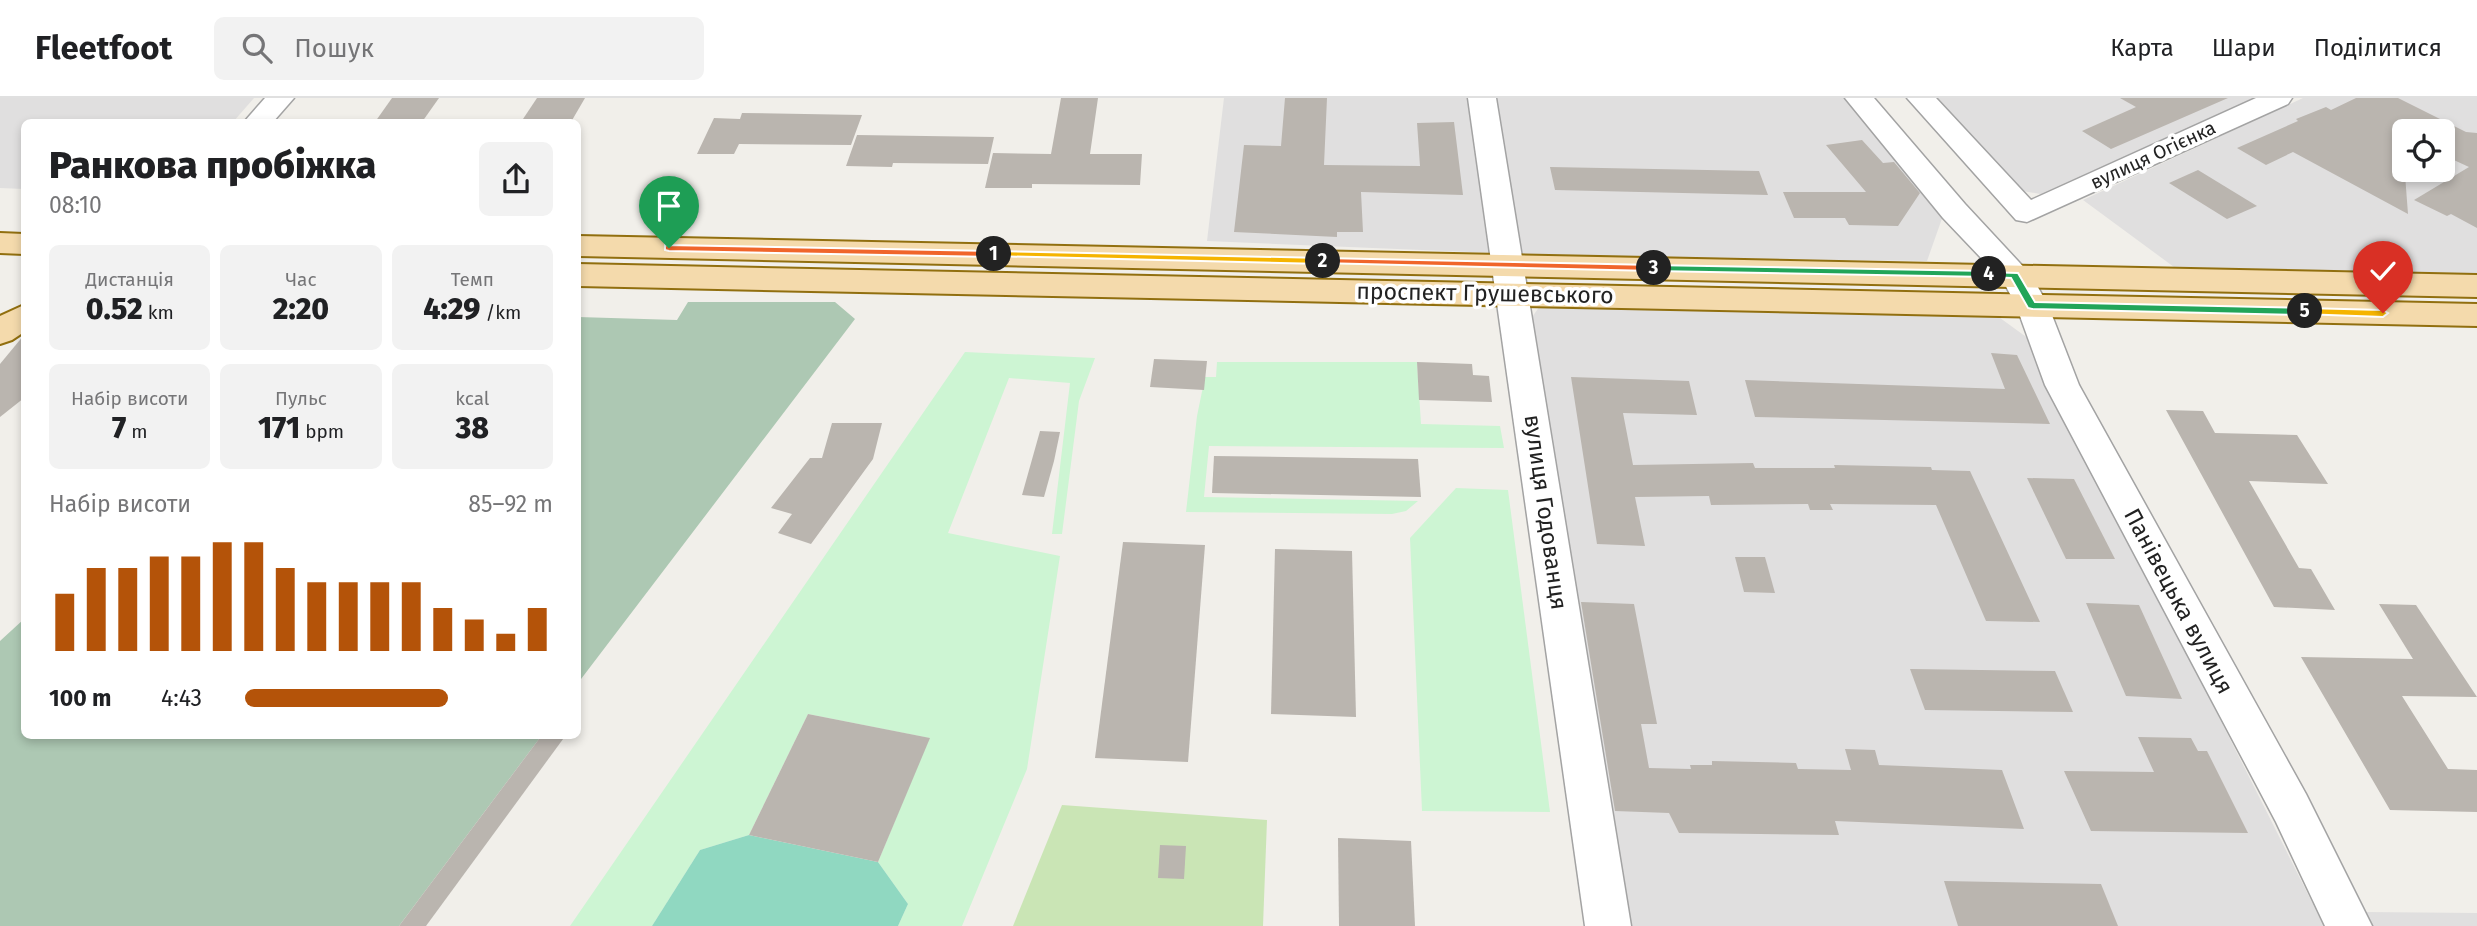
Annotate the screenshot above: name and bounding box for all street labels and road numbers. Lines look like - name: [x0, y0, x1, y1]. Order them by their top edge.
- street label: вулиця Огієнка: [2087, 116, 2219, 194]
- street label: проспект Грушевського: [1356, 277, 1614, 309]
- street label: вулиця Годованця: [1518, 413, 1574, 611]
- street label: Панівецька вулиця: [2118, 503, 2240, 699]

